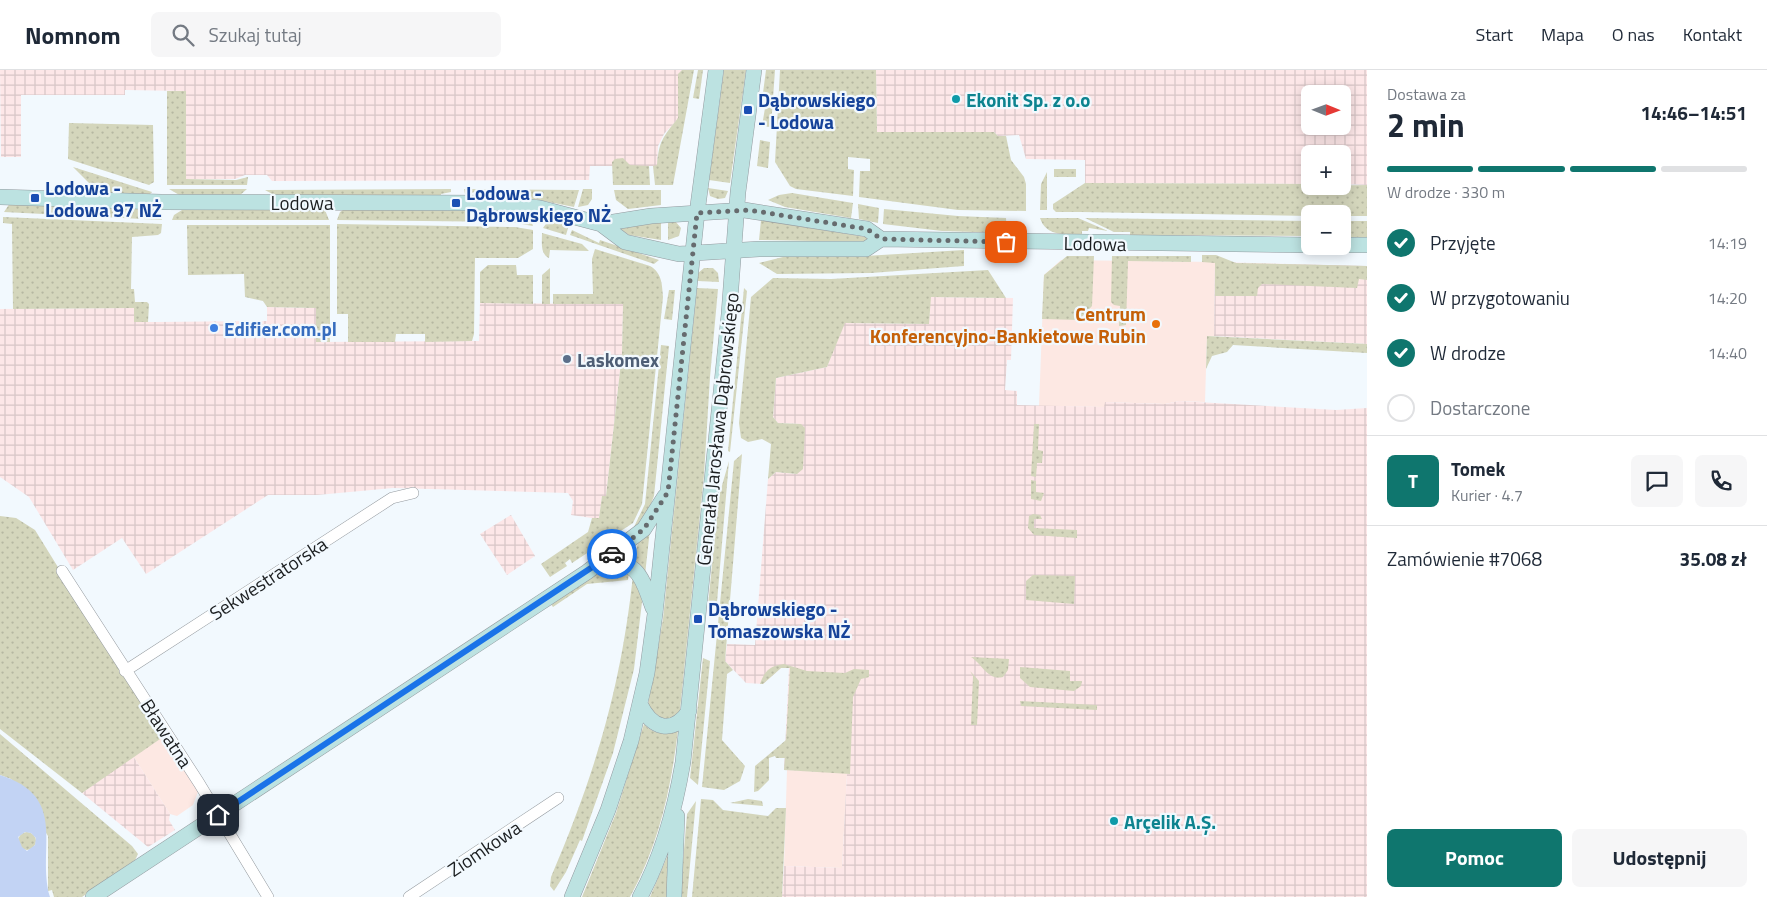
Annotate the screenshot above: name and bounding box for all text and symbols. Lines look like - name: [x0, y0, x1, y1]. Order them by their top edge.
- search box: [151, 12, 501, 57]
- text: Nomnom: [25, 17, 121, 53]
- text: Szukaj tutaj: [209, 20, 302, 49]
- icon: search: [169, 21, 197, 49]
- text: Start: [1476, 21, 1513, 48]
- text: Mapa: [1541, 21, 1584, 48]
- text: O nas: [1612, 21, 1655, 48]
- text: Kontakt: [1683, 21, 1742, 48]
- text: Dostawa za: [1387, 82, 1466, 106]
- place label: Dąbrowskiego - Lodowa: [758, 85, 876, 136]
- place label: Ekonit Sp. z o.o: [966, 85, 1090, 114]
- north arrow: [1301, 85, 1351, 135]
- map controls: [1301, 85, 1351, 255]
- marker: Ekonit Sp. z o.o: [950, 93, 962, 105]
- text: 14:46–14:51: [1640, 98, 1747, 127]
- text: 2 min: [1387, 101, 1465, 149]
- marker: Dąbrowskiego - Lodowa: [742, 104, 754, 116]
- button: +: [1301, 145, 1351, 195]
- place label: Lodowa - Lodowa 97 NŻ: [45, 173, 162, 224]
- place label: Lodowa - Dąbrowskiego NŻ: [466, 178, 611, 229]
- text: W drodze · 330 m: [1387, 180, 1505, 204]
- street label: Lodowa: [271, 188, 334, 217]
- marker: Lodowa - Lodowa 97 NŻ: [29, 192, 41, 204]
- marker: Lodowa - Dąbrowskiego NŻ: [450, 197, 462, 209]
- button: −: [1301, 205, 1351, 255]
- pin: [985, 221, 1027, 263]
- icon: bag: [992, 228, 1020, 256]
- street label: Lodowa: [1063, 228, 1127, 258]
- text: Przyjęte: [1430, 228, 1496, 257]
- icon: check: [1387, 229, 1415, 257]
- text: 14:19: [1708, 231, 1747, 255]
- text: W przygotowaniu: [1430, 283, 1570, 312]
- icon: check: [1387, 284, 1415, 312]
- text: 14:20: [1708, 286, 1747, 310]
- street label: Generała Jarosława Dąbrowskiego: [688, 291, 746, 567]
- place label: Centrum Konferencyjno-Bankietowe Rubin: [870, 299, 1146, 350]
- place label: Edifier.com.pl: [224, 314, 337, 343]
- marker: Centrum Konferencyjno-Bankietowe Rubin: [1150, 318, 1162, 330]
- marker: Edifier.com.pl: [208, 322, 220, 334]
- text: W drodze: [1430, 338, 1506, 367]
- icon: check: [1387, 339, 1415, 367]
- text: 14:40: [1708, 341, 1747, 365]
- place label: Laskomex: [577, 345, 659, 374]
- marker: Laskomex: [561, 353, 573, 365]
- text: Dostarczone: [1430, 393, 1530, 422]
- text: Tomek: [1451, 454, 1505, 483]
- button: chat: [1631, 455, 1683, 507]
- button: phone: [1695, 455, 1747, 507]
- text: T: [1408, 466, 1418, 495]
- text: Kurier · 4.7: [1451, 483, 1523, 507]
- street label: Sekwestratorska: [203, 529, 333, 627]
- courier: [587, 529, 637, 579]
- icon: car: [598, 540, 626, 568]
- text: Zamówienie #7068: [1387, 544, 1542, 573]
- text: 35.08 zł: [1680, 544, 1747, 573]
- place label: Dąbrowskiego - Tomaszowska NŻ: [708, 594, 851, 645]
- marker: Dąbrowskiego - Tomaszowska NŻ: [692, 613, 704, 625]
- street label: Bławatna: [134, 693, 201, 774]
- pin: [197, 794, 239, 836]
- icon: home: [204, 801, 232, 829]
- place label: Arçelik A.Ş.: [1124, 807, 1216, 836]
- street label: Ziomkowa: [441, 813, 527, 883]
- marker: Arçelik A.Ş.: [1108, 815, 1120, 827]
- button: Pomoc: [1387, 829, 1562, 887]
- button: Udostępnij: [1572, 829, 1747, 887]

